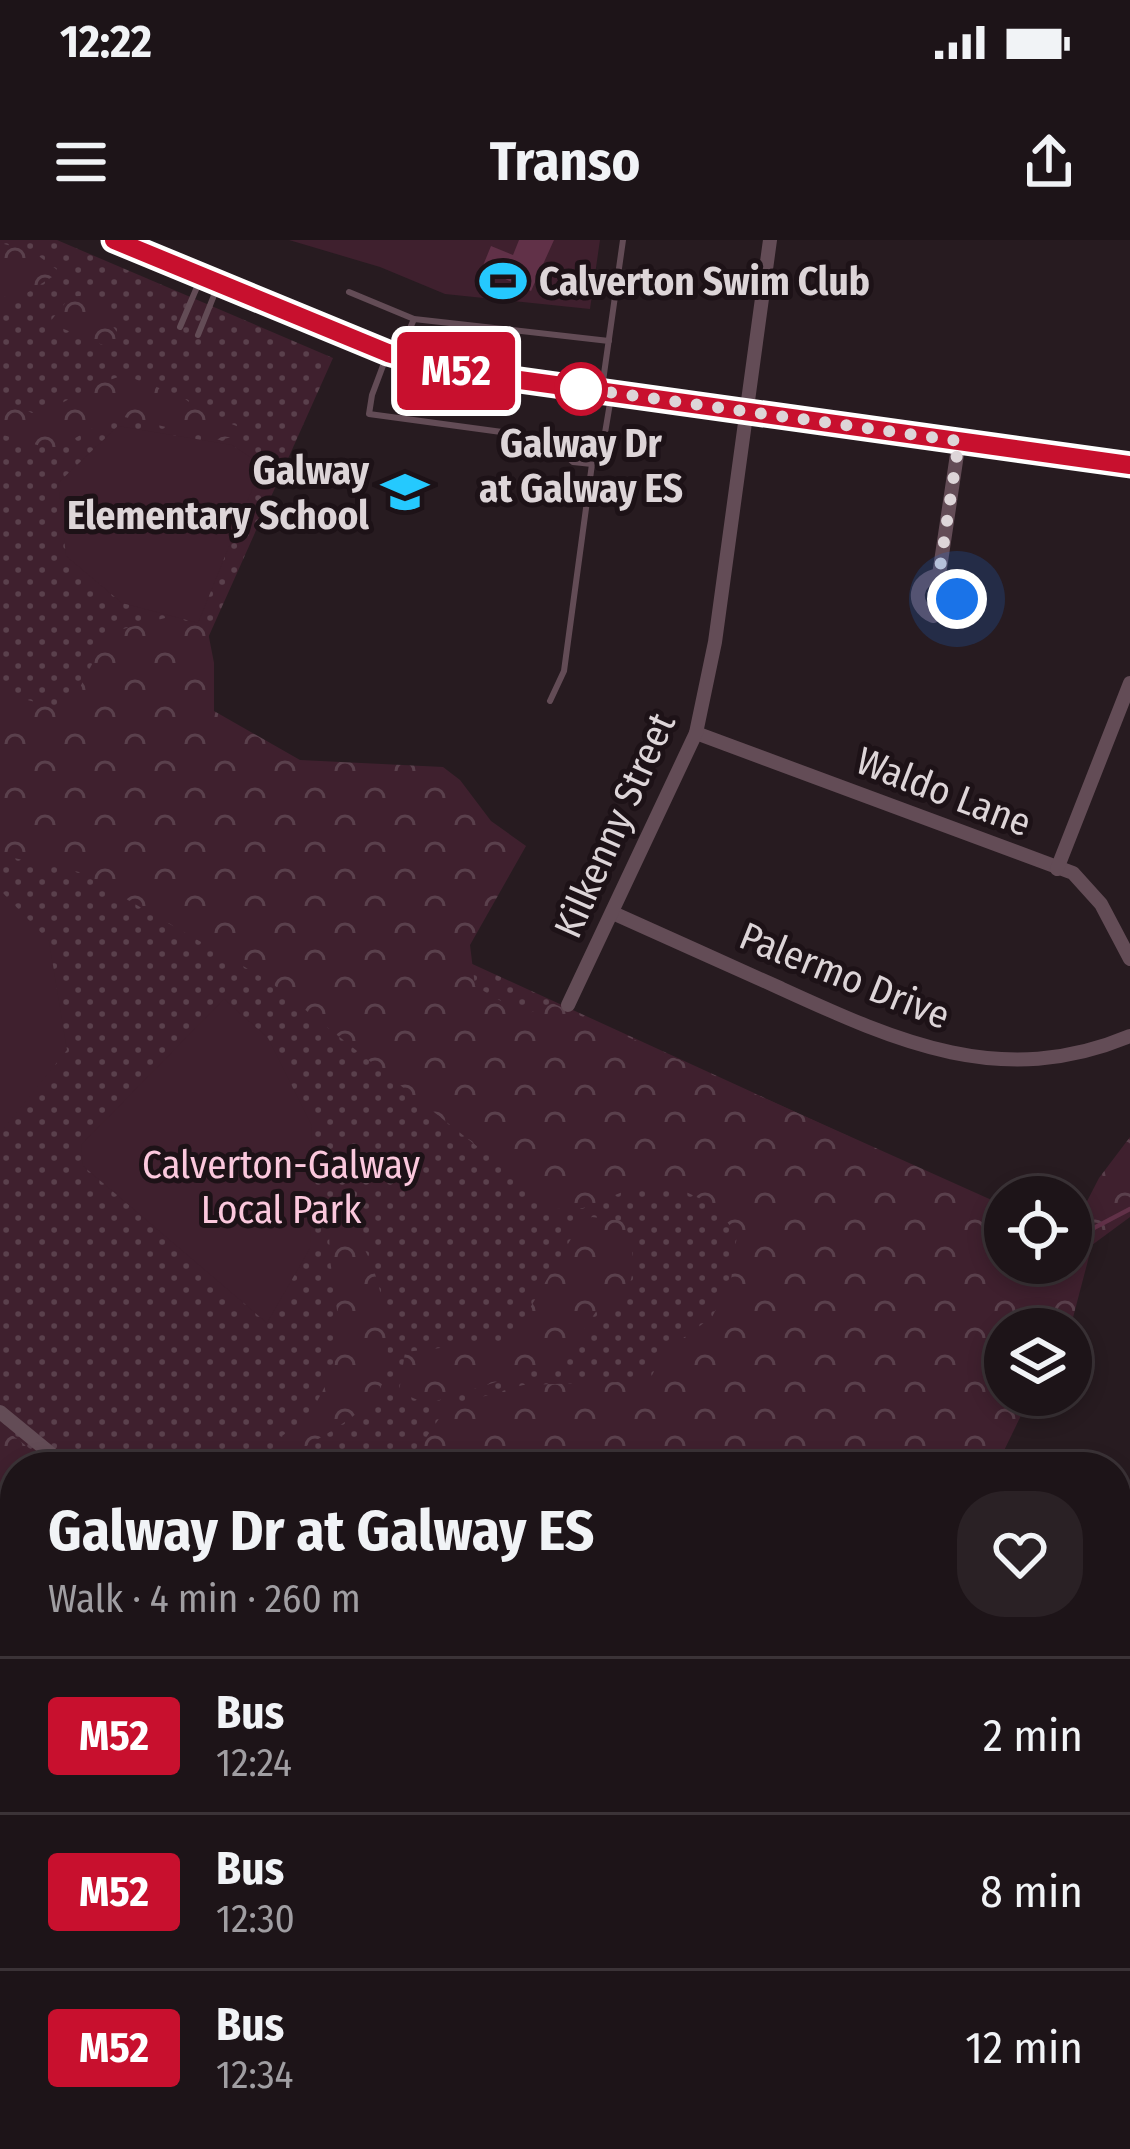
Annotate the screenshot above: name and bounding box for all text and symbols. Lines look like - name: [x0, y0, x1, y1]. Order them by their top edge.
- text: 12:22: [60, 15, 152, 69]
- icon: menu: [48, 129, 114, 195]
- icon: share: [1016, 129, 1082, 195]
- text: Transo: [490, 130, 640, 194]
- sports icon: Calverton Swim Club: [478, 256, 528, 306]
- place label: Calverton Swim Club: [539, 259, 870, 305]
- line badge: M52: [387, 332, 525, 410]
- text: M52: [421, 346, 491, 396]
- marker: Galway Dr at Galway ES: [556, 364, 606, 414]
- place label: Galway Dr at Galway ES: [479, 421, 683, 512]
- place label: Galway Elementary School: [67, 448, 369, 539]
- school or university icon: Galway Elementary School: [380, 467, 430, 517]
- your location: [927, 569, 987, 629]
- street label: Kilkenny Street: [545, 706, 685, 945]
- street label: Waldo Lane: [850, 738, 1037, 846]
- street label: Palermo Drive: [733, 913, 956, 1039]
- park label: Calverton-Galway Local Park: [142, 1142, 421, 1233]
- map controls: [984, 1176, 1092, 1416]
- button: locate: [984, 1176, 1092, 1284]
- button: layers: [984, 1308, 1092, 1416]
- button: heart: [957, 1491, 1083, 1617]
- text: Galway Dr at Galway ES: [48, 1497, 594, 1565]
- text: Walk · 4 min · 260 m: [48, 1576, 361, 1622]
- text: Bus: [216, 1686, 284, 1740]
- text: 2 min: [983, 1709, 1083, 1763]
- text: M52: [79, 1711, 149, 1761]
- text: 12:24: [216, 1740, 292, 1786]
- text: Bus: [216, 1842, 284, 1896]
- text: 8 min: [980, 1865, 1083, 1919]
- text: M52: [79, 1867, 149, 1917]
- text: 12:30: [216, 1896, 295, 1942]
- text: Bus: [216, 1998, 284, 2052]
- text: 12 min: [965, 2021, 1083, 2075]
- text: M52: [79, 2023, 149, 2073]
- text: 12:34: [216, 2052, 293, 2098]

